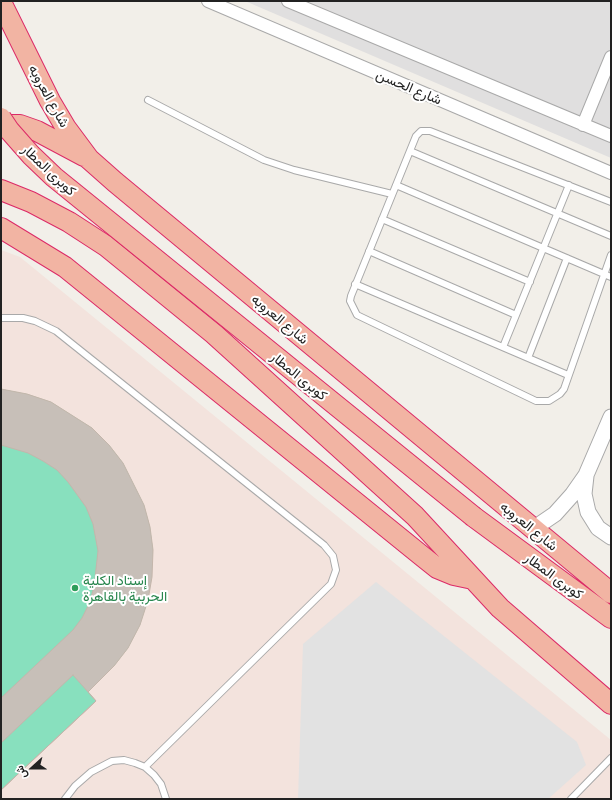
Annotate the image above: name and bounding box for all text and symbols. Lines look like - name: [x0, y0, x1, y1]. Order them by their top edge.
- street label: شارع العروبه: [25, 62, 73, 130]
- street label: شارع الحسن: [374, 66, 444, 108]
- street label: كوبرى المطار: [18, 141, 80, 199]
- street label: شارع العروبه: [248, 290, 312, 348]
- street label: كوبرى المطار: [267, 348, 331, 404]
- street label: شارع العروبه: [497, 498, 561, 554]
- street label: كوبرى المطار: [522, 549, 586, 603]
- place label: إستاد الكلية الحربية بالقاهرة: [83, 572, 167, 604]
- marker: إستاد الكلية الحربية بالقاهرة: [70, 583, 80, 593]
- north arrow: [12, 748, 52, 788]
- text: ش: [12, 764, 29, 781]

